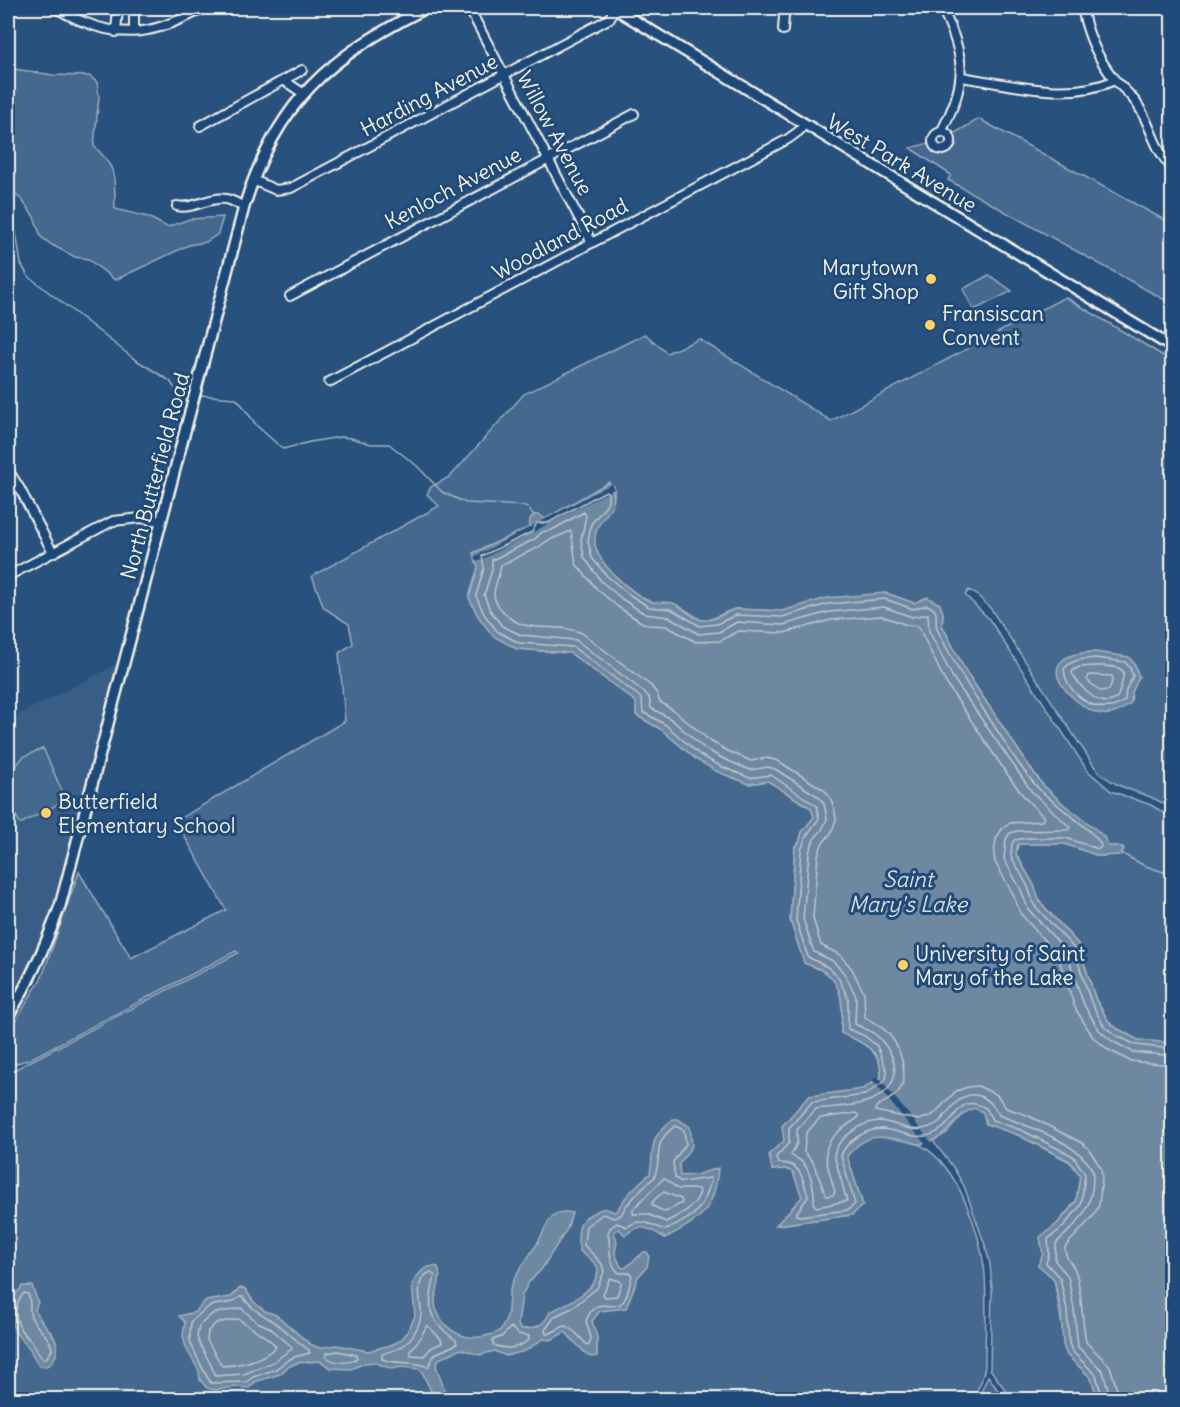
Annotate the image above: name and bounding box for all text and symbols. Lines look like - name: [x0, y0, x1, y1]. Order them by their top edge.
- street label: Harding Avenue: [356, 47, 502, 143]
- street label: Willow Avenue: [511, 66, 599, 200]
- street label: West Park Avenue: [822, 108, 982, 218]
- street label: Kenloch Avenue: [380, 141, 526, 235]
- street label: Woodland Road: [488, 192, 632, 286]
- place label: Marytown Gift Shop: [822, 254, 919, 305]
- marker: Marytown Gift Shop: [924, 272, 938, 286]
- place label: Fransiscan Convent: [942, 300, 1044, 351]
- marker: Fransiscan Convent: [923, 318, 937, 332]
- street label: North Butterfield Road: [114, 370, 196, 582]
- place label: Butterfield Elementary School: [58, 788, 235, 839]
- marker: Butterfield Elementary School: [39, 806, 53, 820]
- water label: Saint Mary's Lake: [849, 865, 969, 918]
- place label: University of Saint Mary of the Lake: [915, 940, 1085, 991]
- marker: University of Saint Mary of the Lake: [896, 958, 910, 972]

